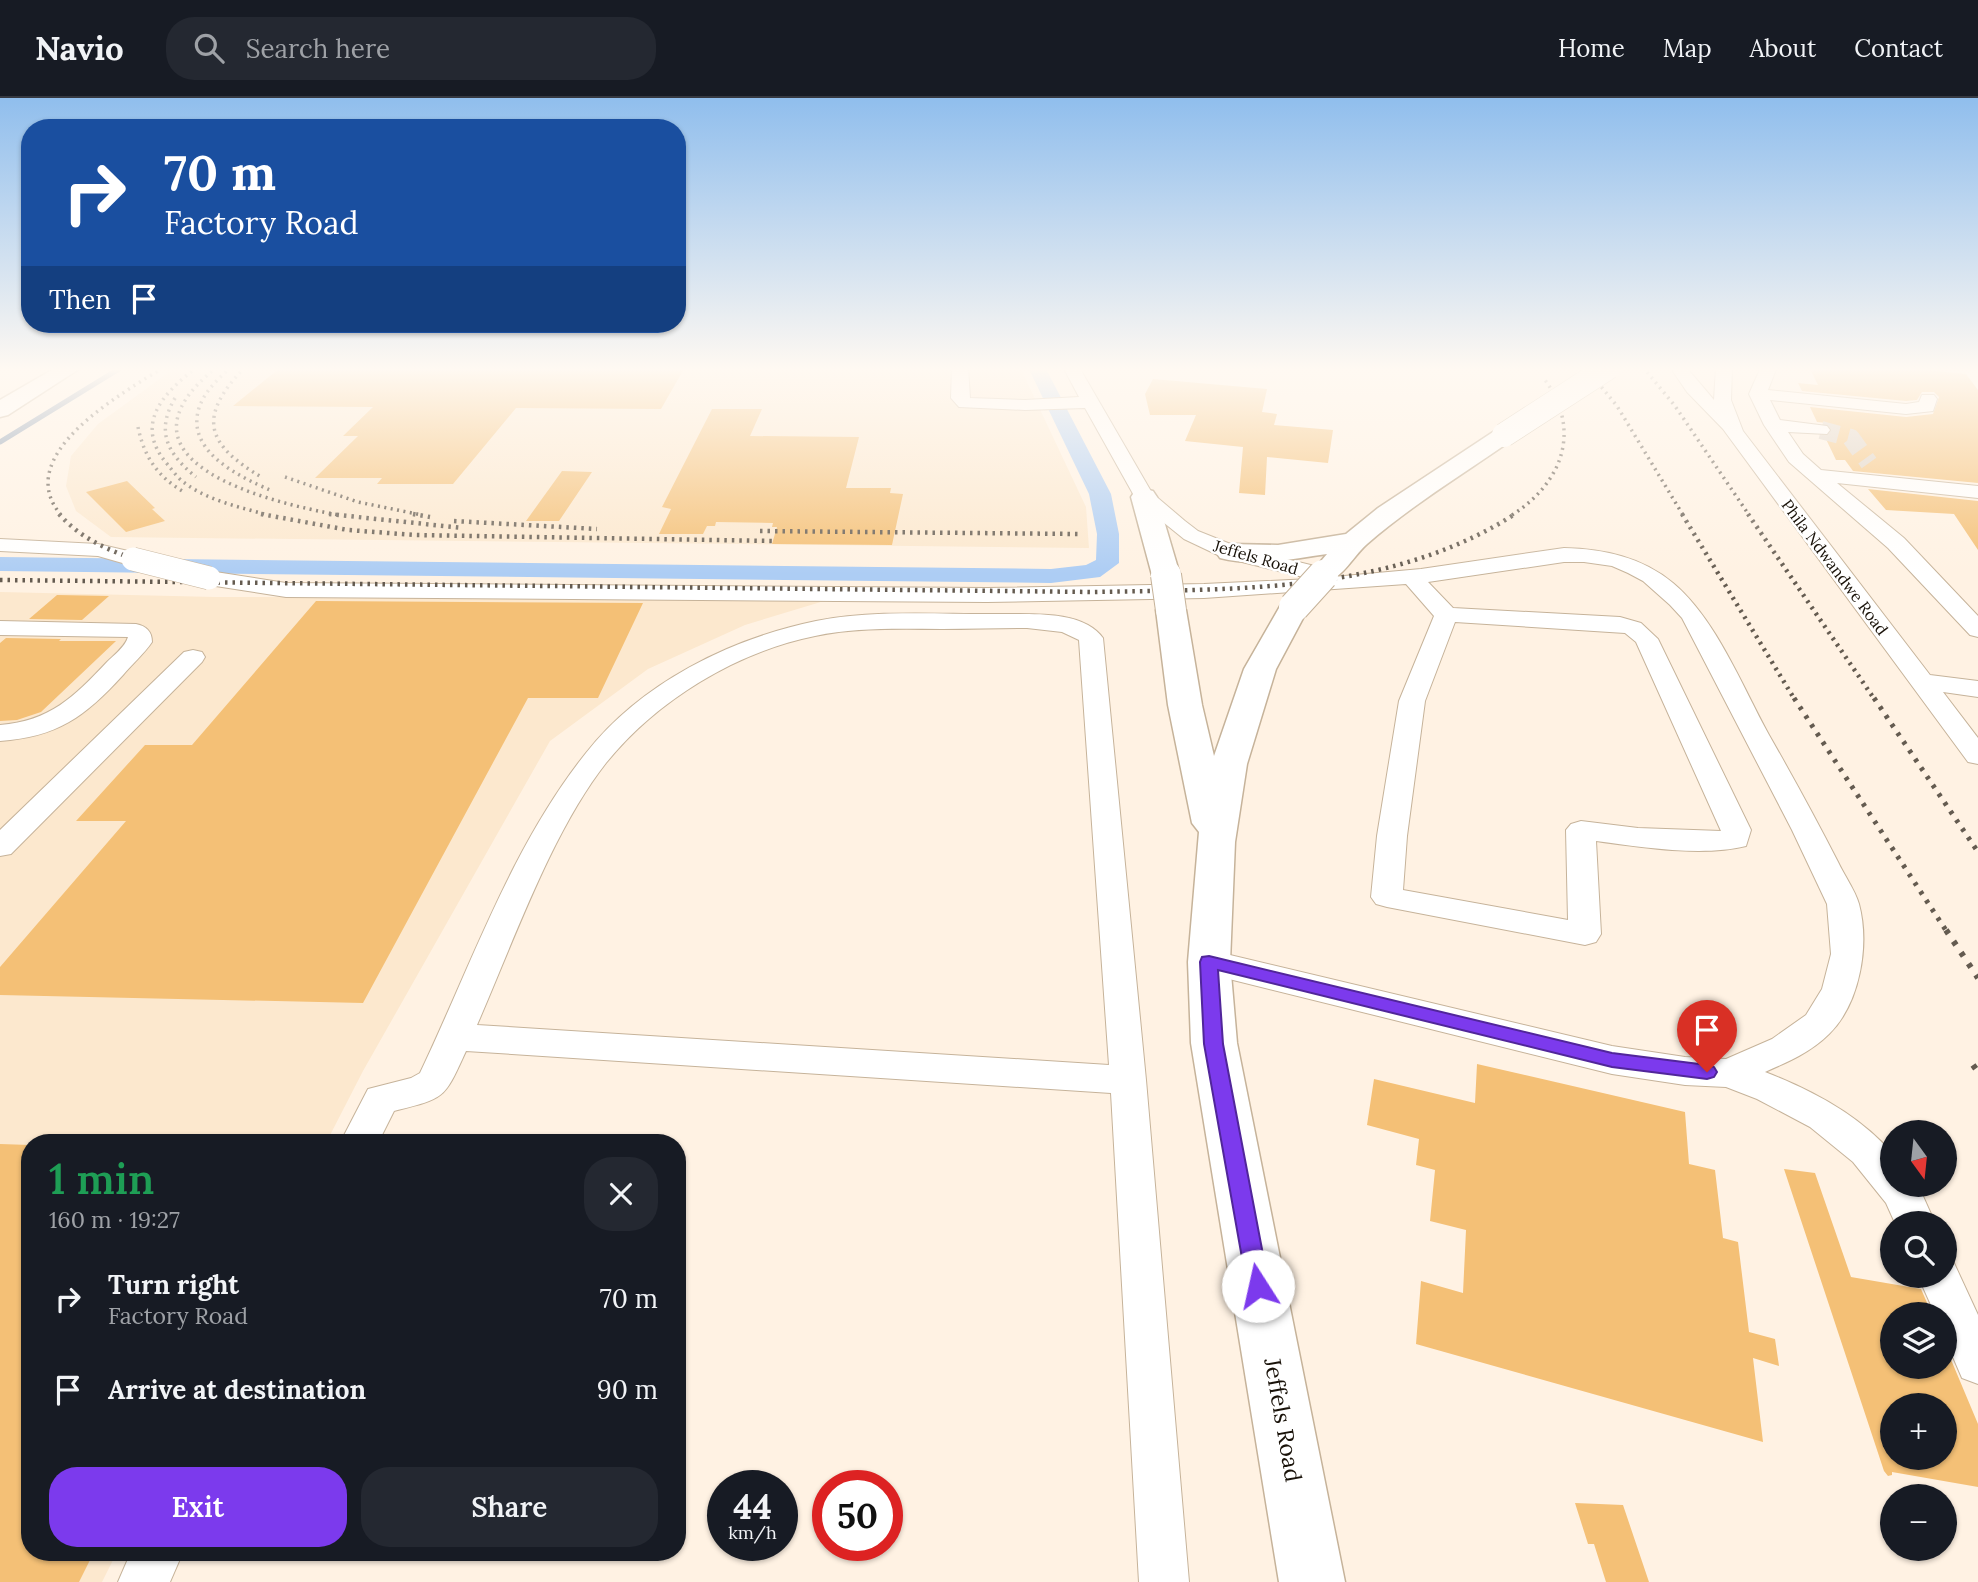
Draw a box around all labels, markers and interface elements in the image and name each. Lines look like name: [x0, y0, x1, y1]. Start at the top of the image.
search box: [166, 17, 656, 80]
text: Navio: [35, 27, 124, 69]
icon: search: [190, 29, 228, 67]
text: Search here: [246, 32, 390, 65]
text: Home: [1558, 33, 1625, 64]
text: Map: [1663, 33, 1712, 64]
text: About: [1750, 33, 1816, 64]
text: Contact: [1854, 33, 1943, 64]
text: 70 m: [164, 141, 276, 203]
icon: right: [49, 147, 140, 238]
text: Factory Road: [164, 202, 359, 243]
icon: arrive: [125, 280, 163, 318]
text: Then: [49, 283, 111, 316]
street label: Phila Ndwandwe Road: [1777, 495, 1893, 639]
street label: Jeffels Road: [1210, 535, 1301, 579]
pin: [1677, 1000, 1737, 1072]
icon: arrive: [1688, 1011, 1726, 1049]
north arrow: [1880, 1120, 1956, 1197]
map controls: [1880, 1120, 1957, 1561]
text: 1 min: [49, 1152, 154, 1206]
button: close: [584, 1157, 658, 1231]
text: 160 m · 19:27: [49, 1205, 180, 1234]
button: search: [1880, 1211, 1957, 1288]
position arrow: [1221, 1249, 1295, 1323]
text: Turn right: [108, 1268, 239, 1301]
icon: right: [49, 1280, 87, 1318]
text: 70 m: [600, 1282, 658, 1315]
text: Factory Road: [108, 1301, 248, 1330]
button: layers: [1880, 1302, 1957, 1379]
street label: Jeffels Road: [1258, 1355, 1309, 1484]
icon: arrive: [49, 1371, 87, 1409]
text: Arrive at destination: [108, 1373, 366, 1406]
text: 90 m: [597, 1373, 658, 1406]
button: +: [1880, 1393, 1957, 1470]
button: Exit: [49, 1467, 347, 1547]
button: Share: [361, 1467, 658, 1547]
speed limit sign: 50: [812, 1470, 903, 1561]
text: 44: [733, 1484, 772, 1529]
button: −: [1880, 1484, 1957, 1561]
text: km/h: [728, 1521, 777, 1544]

